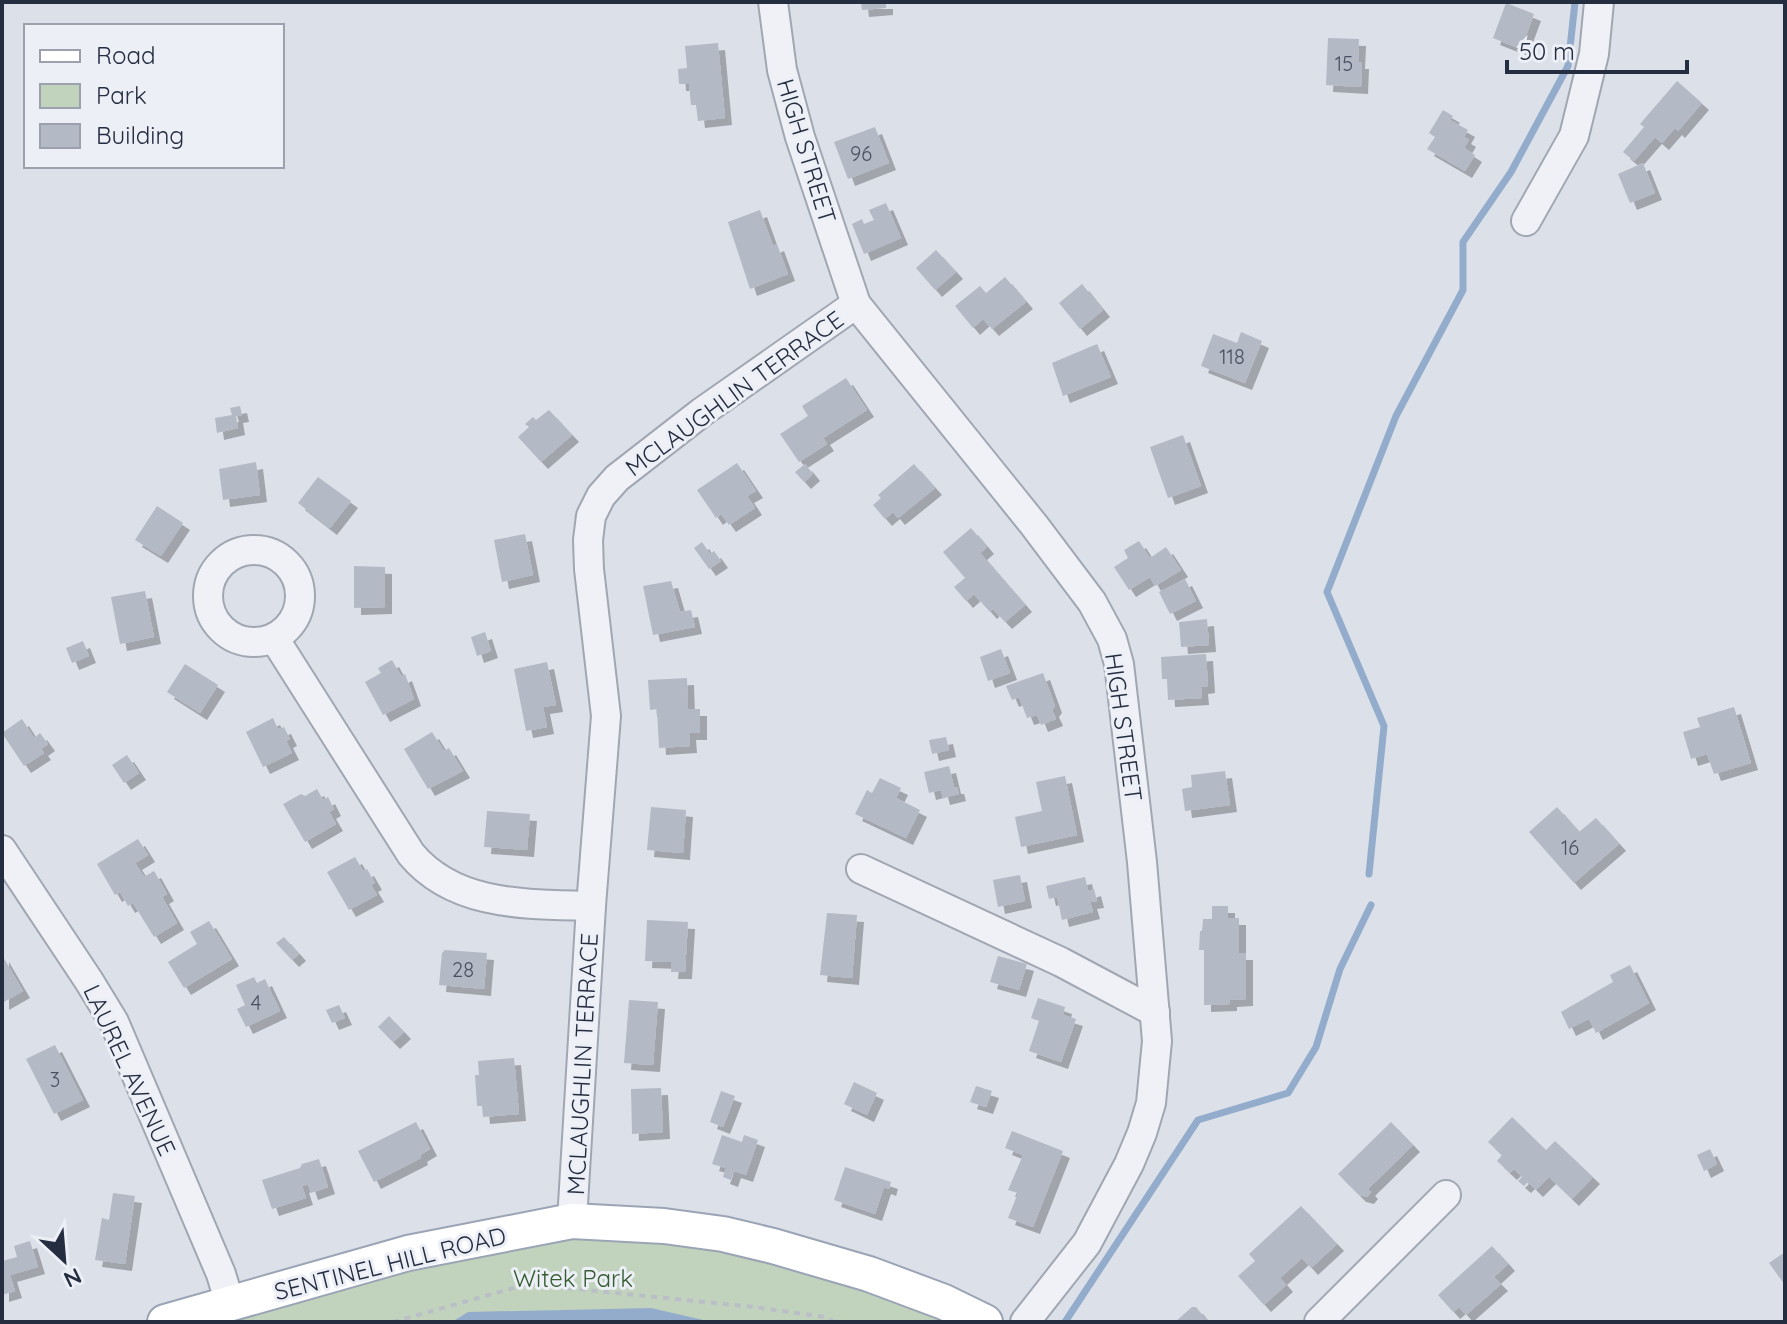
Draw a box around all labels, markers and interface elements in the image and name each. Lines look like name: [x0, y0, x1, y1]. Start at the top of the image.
legend: [24, 24, 284, 168]
scale bar: [1507, 24, 1687, 74]
text: 50 m: [1519, 36, 1575, 66]
text: Road: [96, 40, 156, 70]
house number: 15: [1335, 51, 1353, 76]
street label: HIGH STREET: [771, 75, 843, 227]
text: Park: [96, 80, 147, 110]
text: Building: [96, 120, 184, 150]
house number: 96: [850, 141, 872, 166]
street label: MCLAUGHLIN TERRACE: [619, 304, 849, 482]
house number: 118: [1219, 344, 1245, 369]
street label: HIGH STREET: [1099, 651, 1149, 803]
house number: 16: [1561, 835, 1579, 860]
street label: MCLAUGHLIN TERRACE: [560, 932, 604, 1196]
house number: 28: [452, 957, 474, 982]
street label: LAUREL AVENUE: [77, 980, 183, 1160]
house number: 4: [251, 990, 261, 1015]
house number: 3: [50, 1067, 60, 1092]
north arrow: [24, 1220, 104, 1300]
street label: SENTINEL HILL ROAD: [271, 1220, 509, 1306]
text: N: [59, 1262, 86, 1294]
park label: Witek Park: [513, 1263, 633, 1293]

